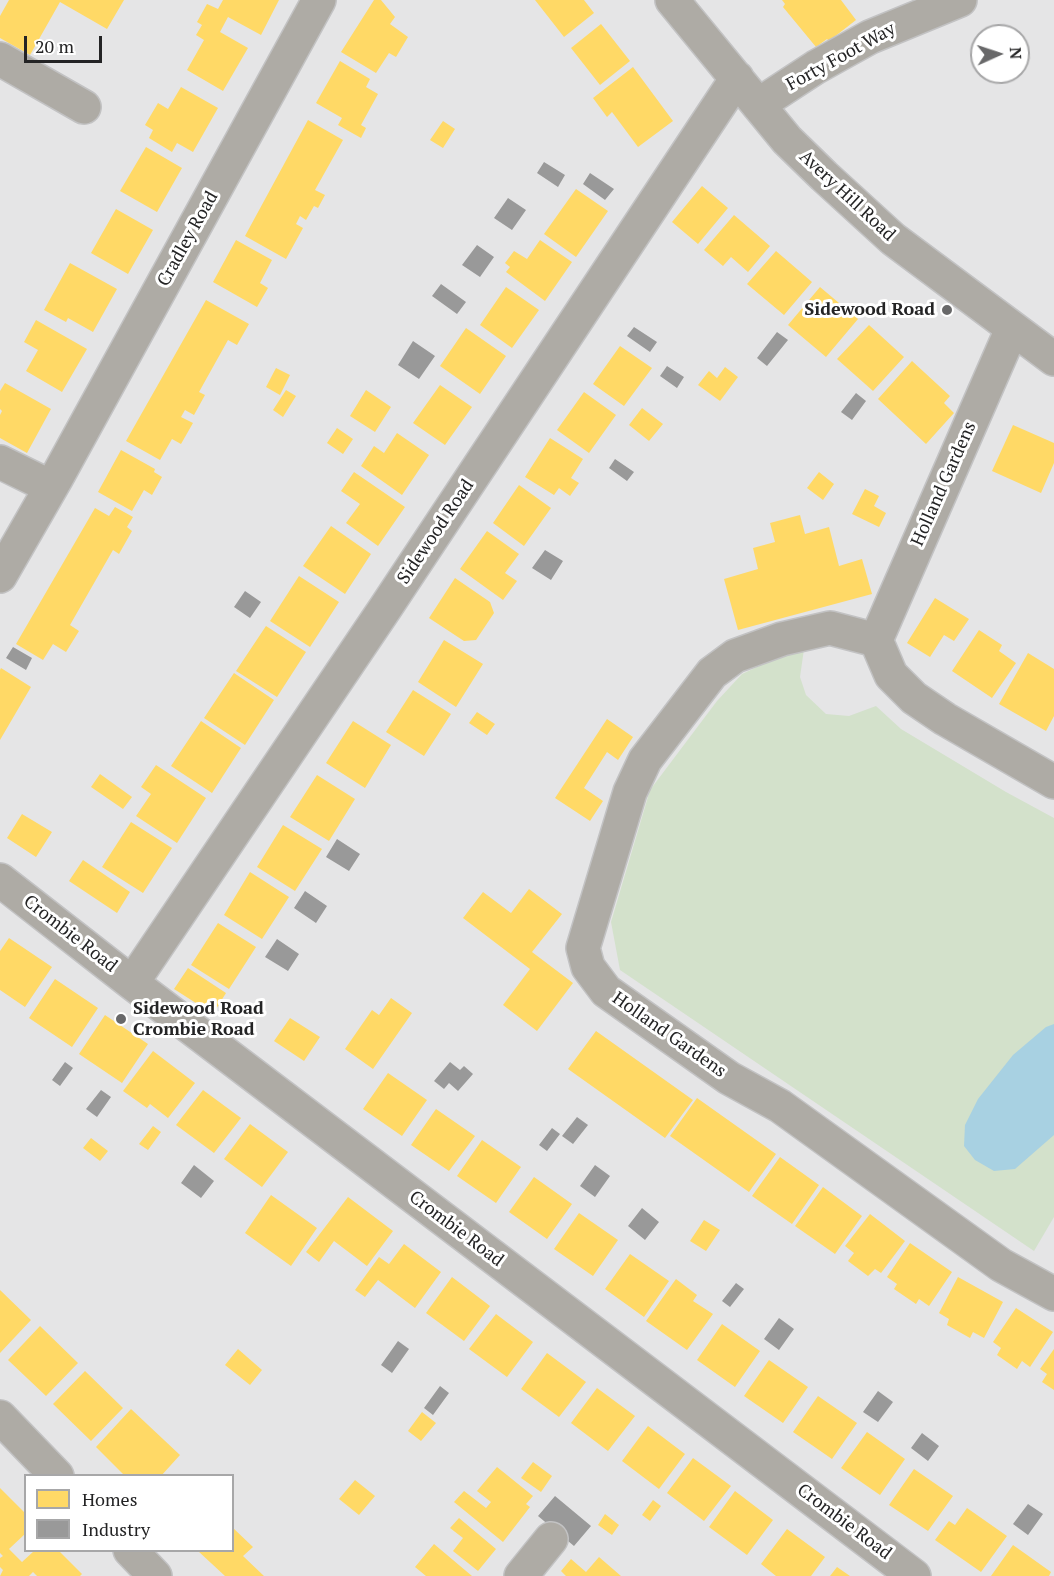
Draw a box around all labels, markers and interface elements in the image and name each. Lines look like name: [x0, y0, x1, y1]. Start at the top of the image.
street label: Forty Foot Way: [783, 18, 899, 96]
scale bar: [27, 24, 105, 62]
north arrow: [970, 24, 1030, 84]
text: 20 m: [35, 34, 74, 58]
text: N: [1005, 47, 1027, 60]
street label: Avery Hill Road: [795, 146, 899, 246]
street label: Cradley Road: [153, 188, 223, 290]
place label: Sidewood Road: [804, 299, 935, 321]
marker: Sidewood Road: [940, 303, 954, 317]
street label: Holland Gardens: [907, 418, 981, 550]
street label: Sidewood Road: [393, 476, 479, 588]
street label: Crombie Road: [19, 891, 121, 977]
street label: Holland Gardens: [608, 988, 730, 1082]
place label: Sidewood Road Crombie Road: [133, 998, 264, 1040]
marker: Sidewood Road Crombie Road: [114, 1012, 128, 1026]
street label: Crombie Road: [404, 1186, 508, 1272]
legend: [24, 1474, 234, 1552]
street label: Crombie Road: [792, 1479, 896, 1565]
text: Homes: [82, 1487, 137, 1511]
text: Industry: [82, 1517, 150, 1541]

